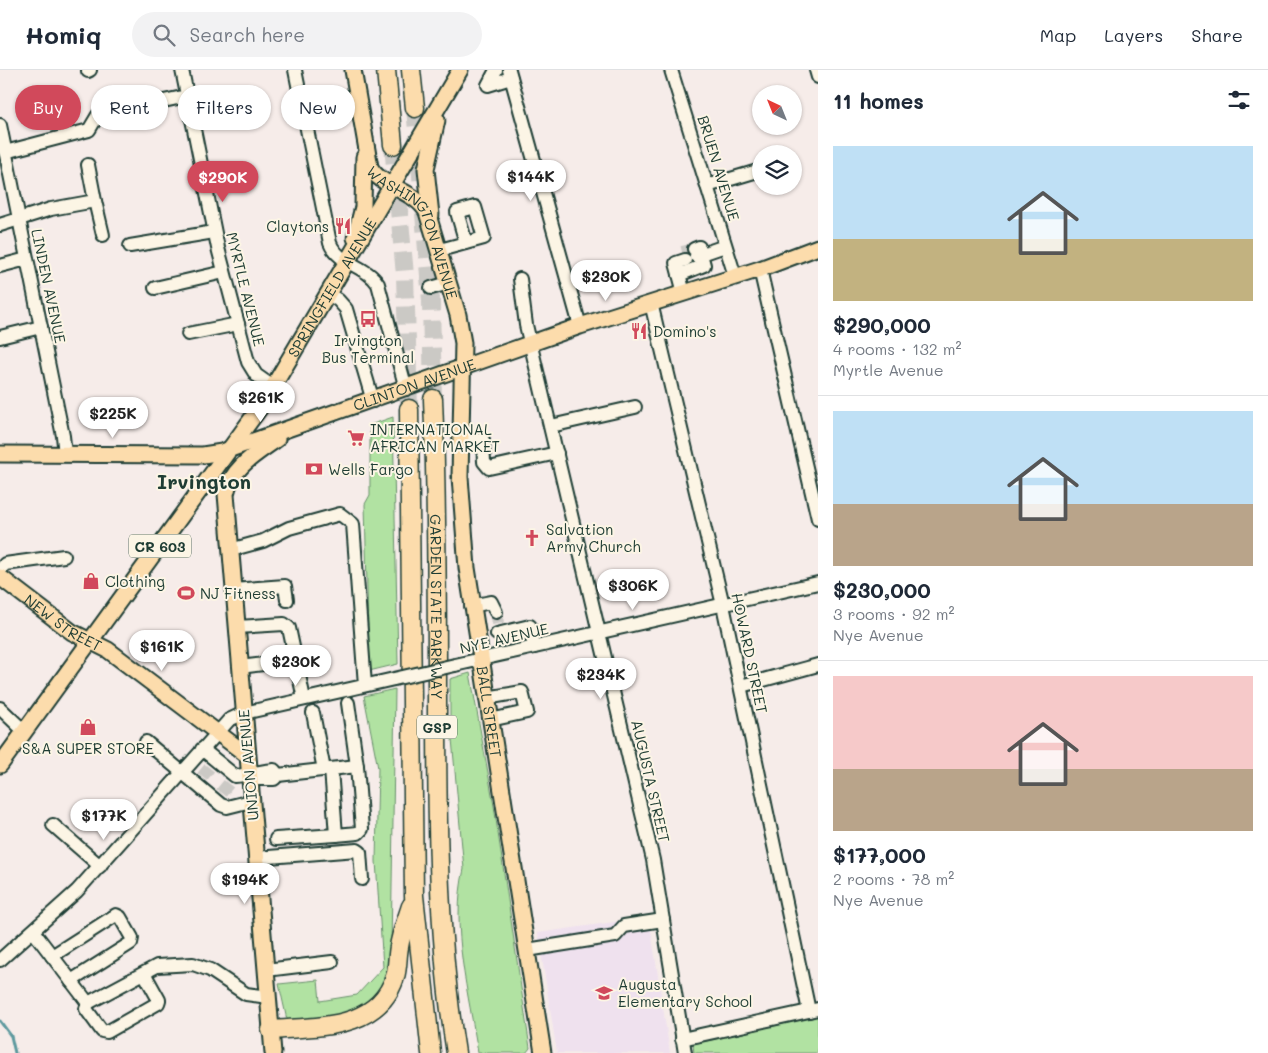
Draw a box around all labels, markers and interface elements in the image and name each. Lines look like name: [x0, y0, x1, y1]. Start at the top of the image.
search box: [132, 12, 482, 57]
text: Homiq: [25, 19, 102, 50]
icon: search: [150, 21, 178, 49]
text: Search here: [190, 22, 305, 47]
text: Map: [1040, 23, 1076, 47]
text: Layers: [1104, 23, 1163, 47]
text: Share: [1191, 23, 1243, 47]
chip: Buy: [15, 85, 81, 130]
chip: Rent: [91, 85, 168, 130]
chip: Filters: [178, 85, 271, 130]
chip: New: [281, 85, 355, 130]
north arrow: [752, 85, 802, 135]
map controls: [752, 85, 802, 195]
icon: filters: [1225, 86, 1253, 114]
text: 11 homes: [833, 87, 924, 114]
street label: BRUEN AVENUE: [693, 113, 745, 224]
button: layers: [752, 145, 802, 195]
pin: $290K: [188, 160, 258, 203]
pin: $144K: [496, 160, 566, 202]
street label: WASHINGTON AVENUE: [362, 161, 463, 302]
text: $144K: [507, 165, 555, 186]
text: $290K: [198, 166, 248, 187]
icon: home: [998, 178, 1088, 268]
street label: SPRINGFIELD AVENUE: [283, 214, 381, 361]
place label: Claytons: [266, 216, 329, 236]
restaurant icon: Claytons: [333, 216, 353, 236]
street label: LINDEN AVENUE: [27, 227, 71, 345]
street label: MYRTLE AVENUE: [222, 230, 270, 349]
pin: $230K: [571, 260, 641, 302]
text: $230K: [581, 265, 631, 286]
bus stop icon: Irvington Bus Terminal: [358, 309, 378, 329]
text: $290,000: [833, 311, 931, 338]
restaurant icon: Domino's: [629, 321, 649, 341]
place label: Domino's: [653, 321, 717, 341]
place label: Irvington Bus Terminal: [322, 330, 414, 367]
text: 4 rooms · 132 m²: [833, 338, 962, 359]
street label: CLINTON AVENUE: [350, 353, 479, 415]
text: Myrtle Avenue: [833, 359, 944, 380]
pin: $261K: [226, 380, 296, 423]
text: $261K: [238, 386, 284, 407]
pin: $225K: [78, 396, 148, 439]
text: $225K: [89, 402, 137, 423]
place label: INTERNATIONAL AFRICAN MARKET: [370, 419, 500, 456]
supermarket icon: INTERNATIONAL AFRICAN MARKET: [346, 428, 366, 448]
icon: home: [998, 444, 1088, 534]
bank icon: Wells Fargo: [304, 459, 324, 479]
place label: Wells Fargo: [328, 459, 413, 479]
district label: Irvington: [157, 468, 251, 494]
street label: GARDEN STATE PARKWAY: [426, 514, 447, 700]
place label: Salvation Army Church: [546, 519, 641, 556]
church icon: Salvation Army Church: [522, 528, 542, 548]
road number: CR 603: [129, 534, 191, 558]
pin: $306K: [598, 568, 668, 611]
shop icon: Clothing: [81, 571, 101, 591]
place label: Clothing: [105, 571, 165, 591]
text: $306K: [608, 574, 658, 595]
text: $230,000: [833, 576, 931, 603]
sports icon: NJ Fitness: [176, 583, 196, 603]
place label: NJ Fitness: [200, 583, 276, 603]
street label: NEW STREET: [20, 589, 105, 655]
street label: HOWARD STREET: [727, 591, 773, 715]
text: 3 rooms · 92 m²: [833, 603, 955, 624]
street label: NYE AVENUE: [458, 618, 551, 658]
text: Nye Avenue: [833, 624, 924, 645]
pin: $161K: [127, 630, 197, 672]
text: $161K: [140, 635, 184, 656]
pin: $230K: [261, 644, 331, 687]
text: $230K: [271, 650, 321, 671]
pin: $234K: [566, 658, 636, 700]
text: $234K: [576, 663, 626, 684]
street label: BALL STREET: [473, 665, 507, 759]
street label: UNION AVENUE: [233, 708, 263, 821]
icon: home: [998, 709, 1088, 799]
road number: GSP: [417, 716, 457, 739]
shop icon: S&A SUPER STORE: [78, 717, 98, 737]
street label: AUGUSTA STREET: [627, 718, 675, 844]
place label: S&A SUPER STORE: [22, 738, 154, 758]
pin: $177K: [69, 798, 139, 841]
text: $177K: [81, 804, 127, 825]
text: $177,000: [833, 841, 926, 868]
pin: $194K: [210, 862, 280, 905]
text: $194K: [221, 868, 269, 889]
text: 2 rooms · 78 m²: [833, 868, 954, 889]
text: Nye Avenue: [833, 889, 924, 910]
place label: Augusta Elementary School: [618, 974, 753, 1011]
school or university icon: Augusta Elementary School: [594, 983, 614, 1003]

